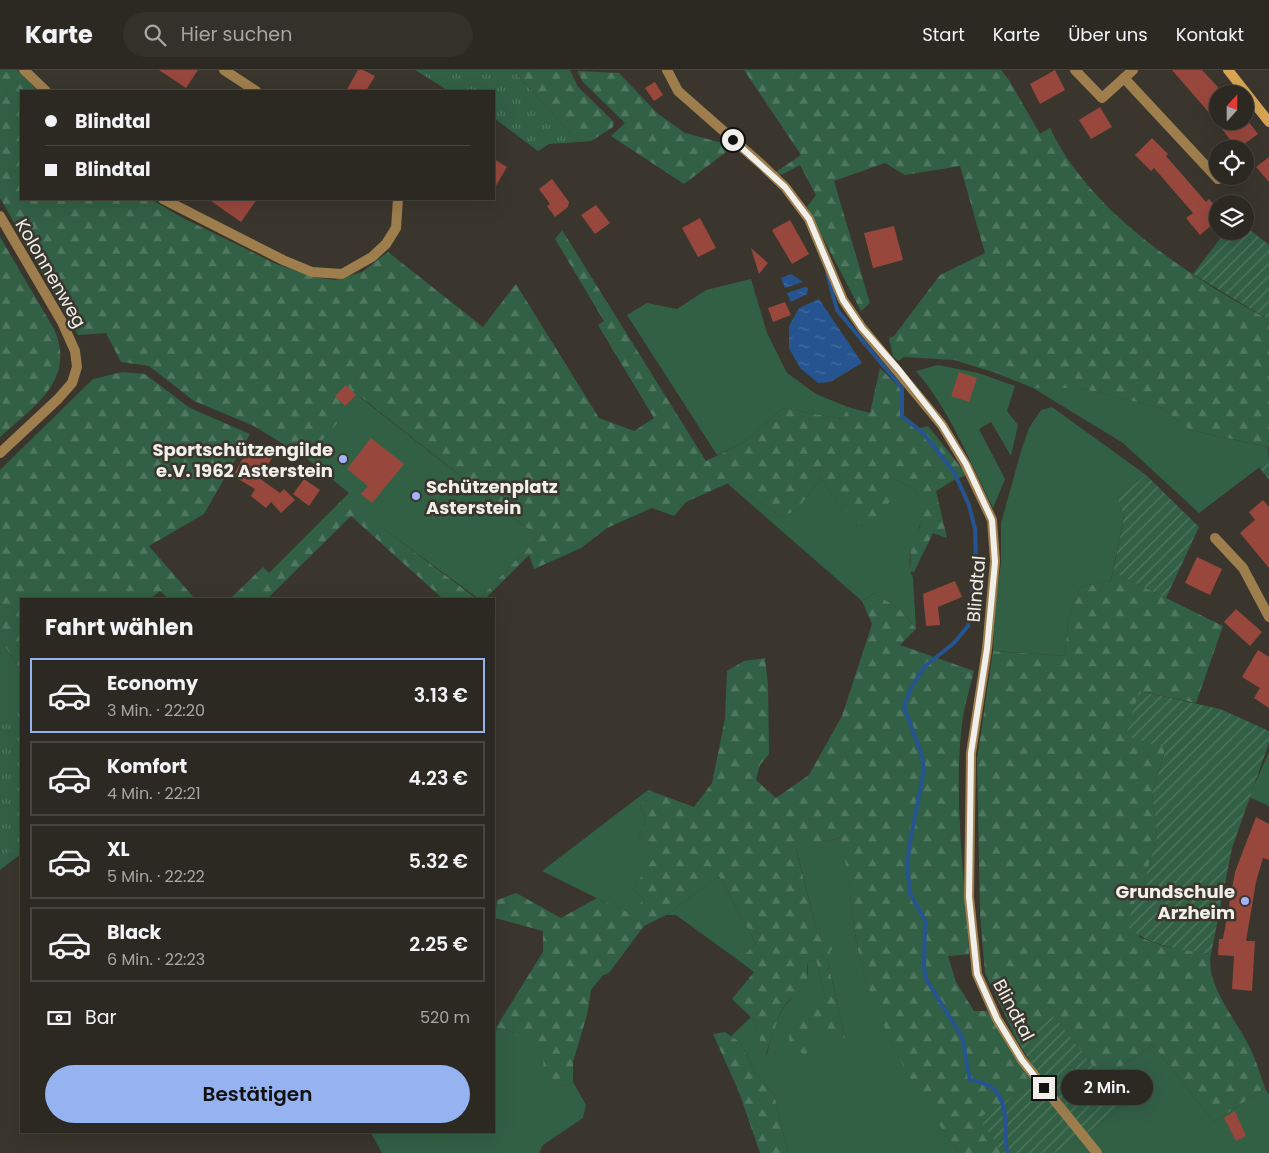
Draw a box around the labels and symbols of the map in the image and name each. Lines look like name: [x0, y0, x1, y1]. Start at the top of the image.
north arrow: [1209, 85, 1254, 130]
route start: [722, 129, 744, 151]
street label: Kolonnenweg: [10, 214, 92, 332]
place label: Sportschützengilde e.V. 1962 Asterstein: [152, 437, 333, 483]
marker: Sportschützengilde e.V. 1962 Asterstein: [337, 453, 349, 465]
place label: Schützenplatz Asterstein: [426, 474, 558, 520]
marker: Schützenplatz Asterstein: [410, 490, 422, 502]
street label: Blindtal: [961, 555, 991, 623]
place label: Grundschule Arzheim: [1115, 879, 1235, 925]
marker: Grundschule Arzheim: [1239, 895, 1251, 907]
street label: Blindtal: [987, 975, 1041, 1045]
callout: 2 Min.: [1062, 1070, 1154, 1106]
route end: [1033, 1077, 1055, 1099]

